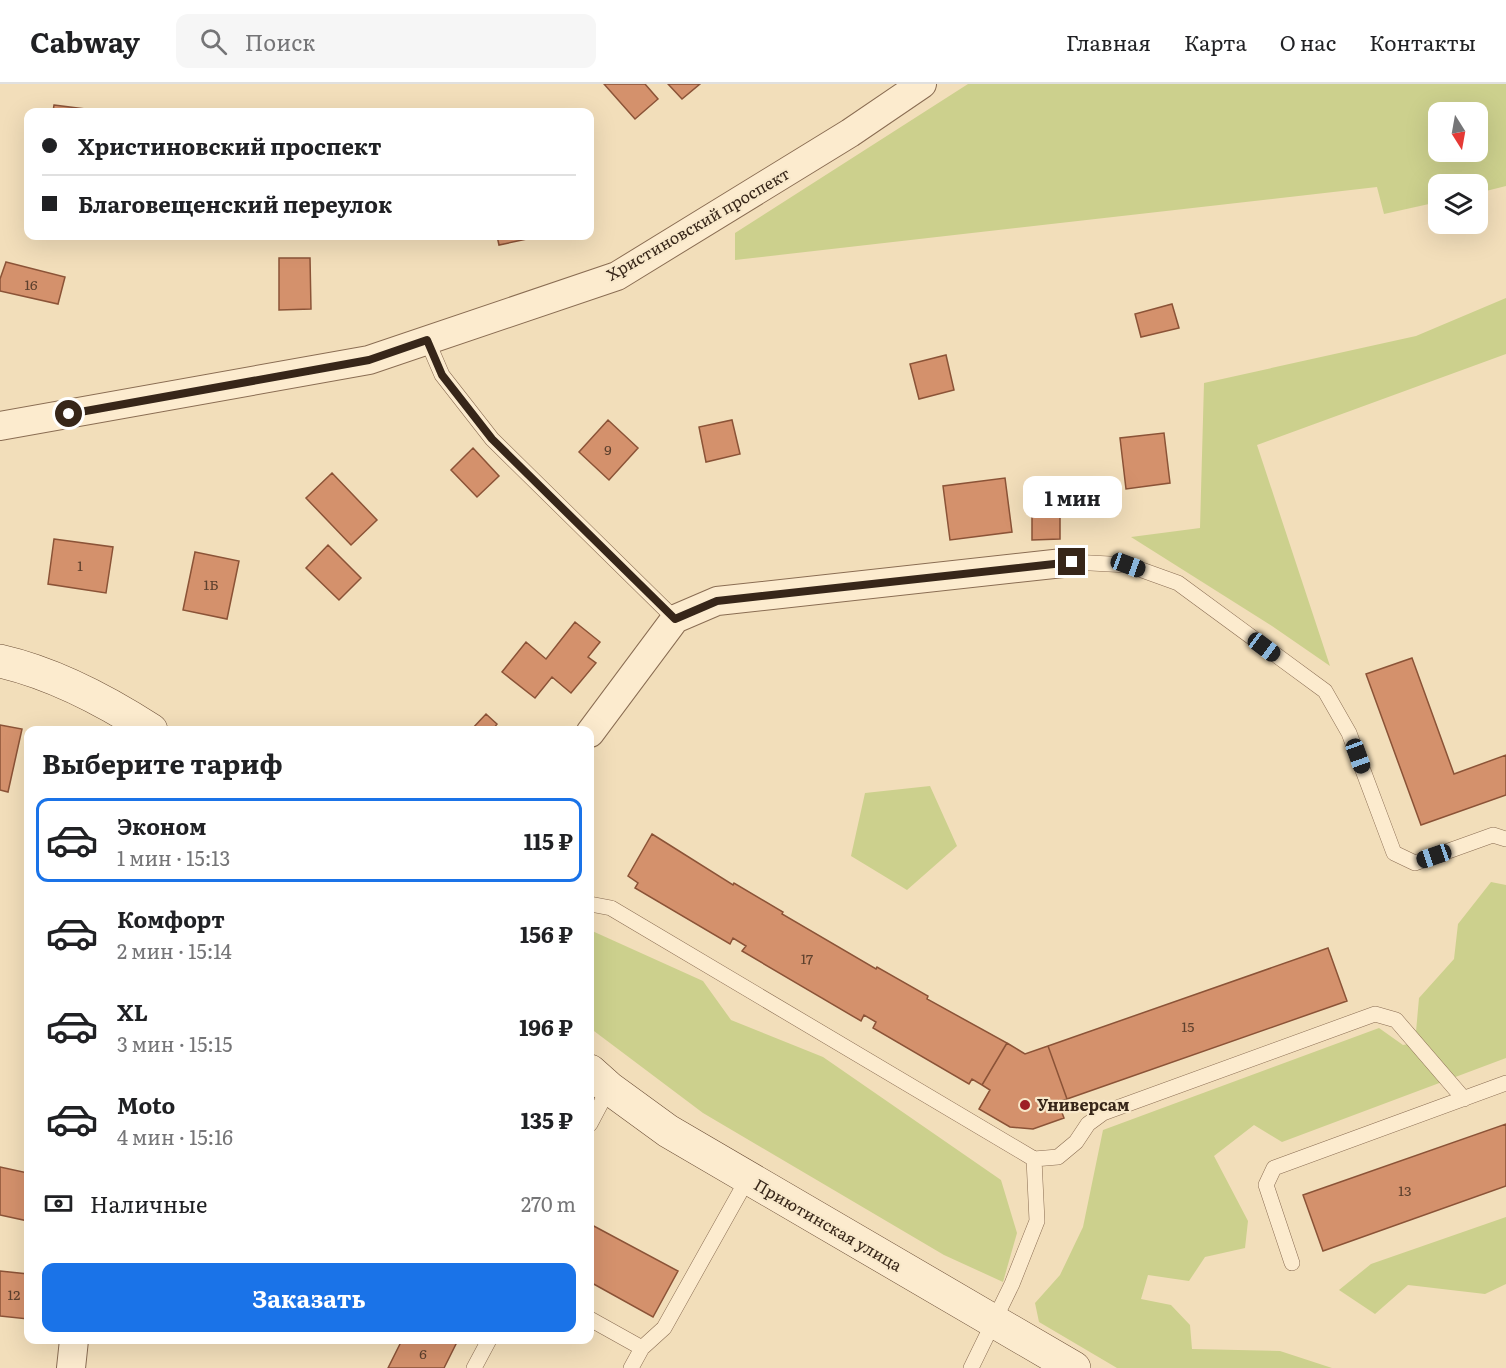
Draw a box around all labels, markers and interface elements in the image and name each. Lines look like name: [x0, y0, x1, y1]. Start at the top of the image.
search box: [176, 14, 596, 68]
text: Cabway: [30, 20, 140, 62]
icon: search: [197, 25, 230, 58]
text: Поиск: [245, 25, 315, 58]
text: Главная: [1066, 26, 1151, 57]
text: Карта: [1184, 26, 1247, 57]
text: О нас: [1280, 26, 1336, 57]
text: Контакты: [1369, 26, 1476, 57]
north arrow: [1428, 102, 1488, 162]
map controls: [1428, 102, 1488, 234]
text: Христиновский проспект: [78, 129, 382, 162]
street label: Христиновский проспект: [601, 161, 794, 286]
button: layers: [1428, 174, 1488, 234]
text: Благовещенский переулок: [78, 187, 392, 220]
house number: 16: [24, 274, 38, 294]
route start: [55, 400, 82, 427]
house number: 9: [604, 439, 612, 459]
callout: 1 мин: [1022, 475, 1122, 517]
text: 1 мин: [1044, 482, 1101, 512]
route end: [1058, 548, 1085, 575]
car: [1108, 550, 1148, 580]
house number: 1: [77, 555, 83, 575]
house number: 1Б: [203, 574, 219, 594]
car: [1244, 629, 1284, 665]
car: [1343, 736, 1373, 776]
text: Выберите тариф: [42, 742, 283, 782]
text: Эконом: [117, 809, 206, 842]
icon: car: [45, 813, 99, 867]
text: 115 ₽: [524, 824, 573, 857]
text: 1 мин · 15:13: [117, 842, 230, 872]
car: [1414, 842, 1454, 870]
text: Комфорт: [117, 902, 225, 935]
icon: car: [45, 906, 99, 960]
text: 156 ₽: [520, 917, 573, 950]
text: 2 мин · 15:14: [117, 935, 232, 965]
house number: 17: [801, 948, 813, 968]
text: XL: [117, 995, 148, 1028]
icon: car: [45, 999, 99, 1053]
text: 196 ₽: [519, 1010, 573, 1043]
house number: 15: [1182, 1016, 1194, 1036]
text: 3 мин · 15:15: [117, 1028, 232, 1058]
text: Moto: [117, 1088, 175, 1121]
icon: car: [45, 1092, 99, 1146]
place label: Универсам: [1037, 1092, 1129, 1116]
marker: Универсам: [1018, 1098, 1032, 1112]
text: 135 ₽: [521, 1103, 573, 1136]
text: 4 мин · 15:16: [117, 1121, 233, 1151]
street label: Приютинская улица: [750, 1172, 907, 1277]
house number: 13: [1398, 1180, 1412, 1200]
icon: cash: [42, 1187, 75, 1220]
text: Наличные: [90, 1187, 208, 1220]
text: 270 m: [521, 1188, 576, 1218]
button: Заказать: [42, 1263, 576, 1332]
house number: 12: [8, 1284, 20, 1304]
house number: 6: [419, 1343, 427, 1363]

